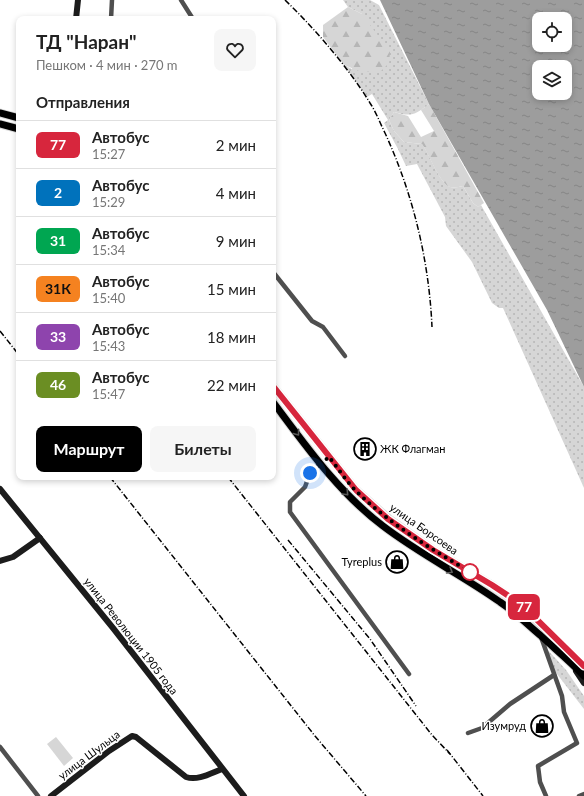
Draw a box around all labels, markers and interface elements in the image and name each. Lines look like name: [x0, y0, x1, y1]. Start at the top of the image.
map controls: [532, 12, 572, 100]
button: locate: [532, 12, 572, 52]
button: heart: [214, 29, 256, 71]
text: ТД "Наран": [36, 30, 137, 53]
text: Пешком · 4 мин · 270 m: [36, 57, 177, 73]
button: layers: [532, 60, 572, 100]
text: Отправления: [36, 93, 130, 111]
text: Автобус: [92, 128, 149, 146]
text: 77: [50, 136, 66, 153]
text: 2 мин: [216, 136, 256, 154]
text: 15:27: [92, 146, 125, 162]
text: Автобус: [92, 176, 149, 194]
text: 2: [54, 184, 62, 201]
text: 4 мин: [216, 184, 256, 202]
text: 15:29: [92, 194, 125, 210]
text: Автобус: [92, 224, 149, 242]
text: 31: [50, 232, 66, 249]
text: 9 мин: [216, 232, 256, 250]
text: 15:34: [92, 242, 125, 258]
text: Автобус: [92, 272, 149, 290]
text: 31К: [45, 280, 71, 297]
text: 15 мин: [207, 280, 256, 298]
text: 15:40: [92, 290, 125, 306]
text: Автобус: [92, 320, 149, 338]
text: 33: [50, 328, 66, 345]
text: 18 мин: [207, 328, 256, 346]
text: 15:43: [92, 338, 125, 354]
text: Автобус: [92, 368, 149, 386]
text: 46: [50, 376, 66, 393]
text: 22 мин: [207, 376, 256, 394]
text: 15:47: [92, 386, 125, 402]
button: Маршрут: [36, 426, 142, 472]
button: Билеты: [150, 426, 256, 472]
one-way arrow: [292, 429, 299, 436]
building icon: ЖК Флагман: [352, 436, 378, 462]
place label: ЖК Флагман: [380, 442, 446, 455]
your location: [300, 463, 320, 483]
one-way arrow: [341, 488, 349, 496]
street label: улица Борсоева: [388, 500, 461, 557]
shop icon: Tyreplus: [384, 549, 410, 575]
place label: Tyreplus: [342, 555, 382, 568]
unlabelled marker: [461, 563, 479, 581]
one-way arrow: [446, 566, 453, 574]
street label: улица Революции 1905 года: [82, 575, 181, 697]
line badge: 77: [506, 594, 542, 620]
text: 77: [516, 598, 532, 615]
shop icon: Изумруд: [529, 713, 555, 739]
place label: Изумруд: [482, 719, 526, 732]
street label: улица Шульца: [55, 727, 122, 782]

